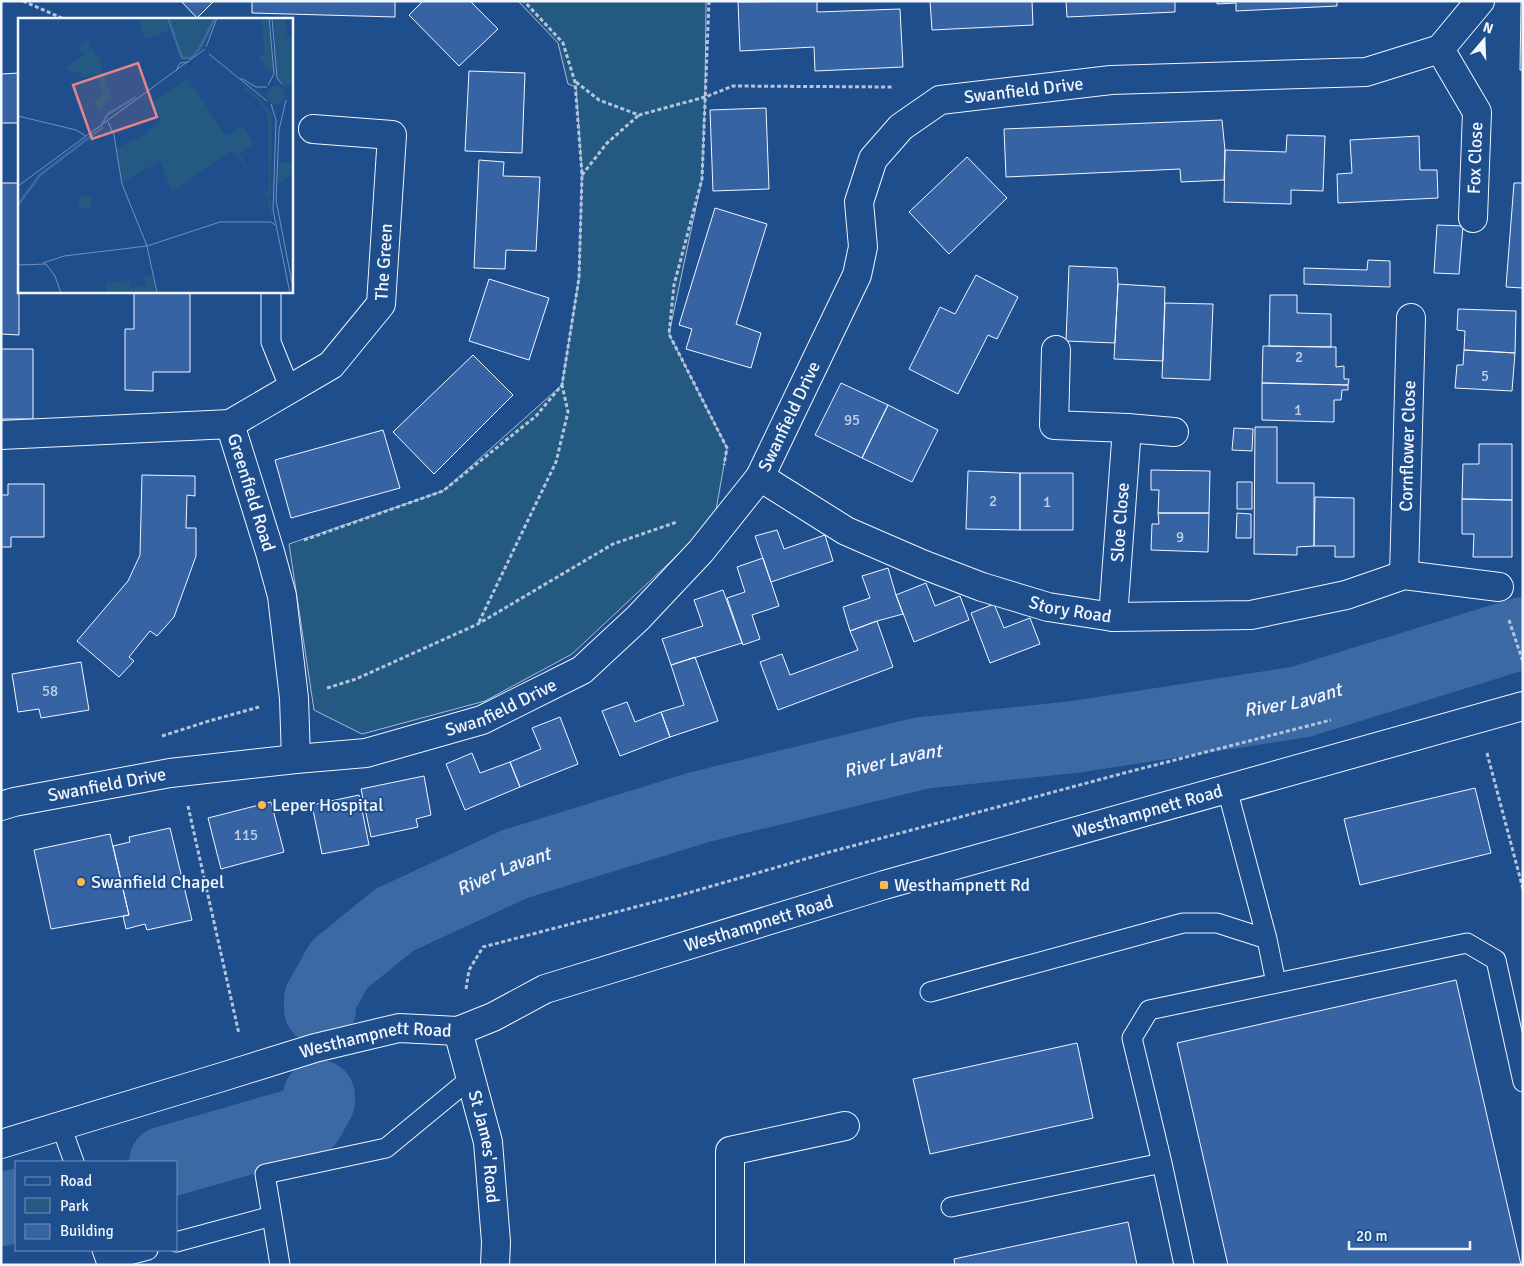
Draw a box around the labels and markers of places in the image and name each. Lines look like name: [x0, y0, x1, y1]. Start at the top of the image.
place label: Leper Hospital: [272, 794, 384, 816]
marker: Leper Hospital: [256, 799, 268, 811]
place label: Swanfield Chapel: [91, 871, 224, 893]
place label: Westhampnett Rd: [894, 874, 1030, 896]
marker: Swanfield Chapel: [75, 876, 87, 888]
marker: Westhampnett Rd: [878, 879, 890, 891]

